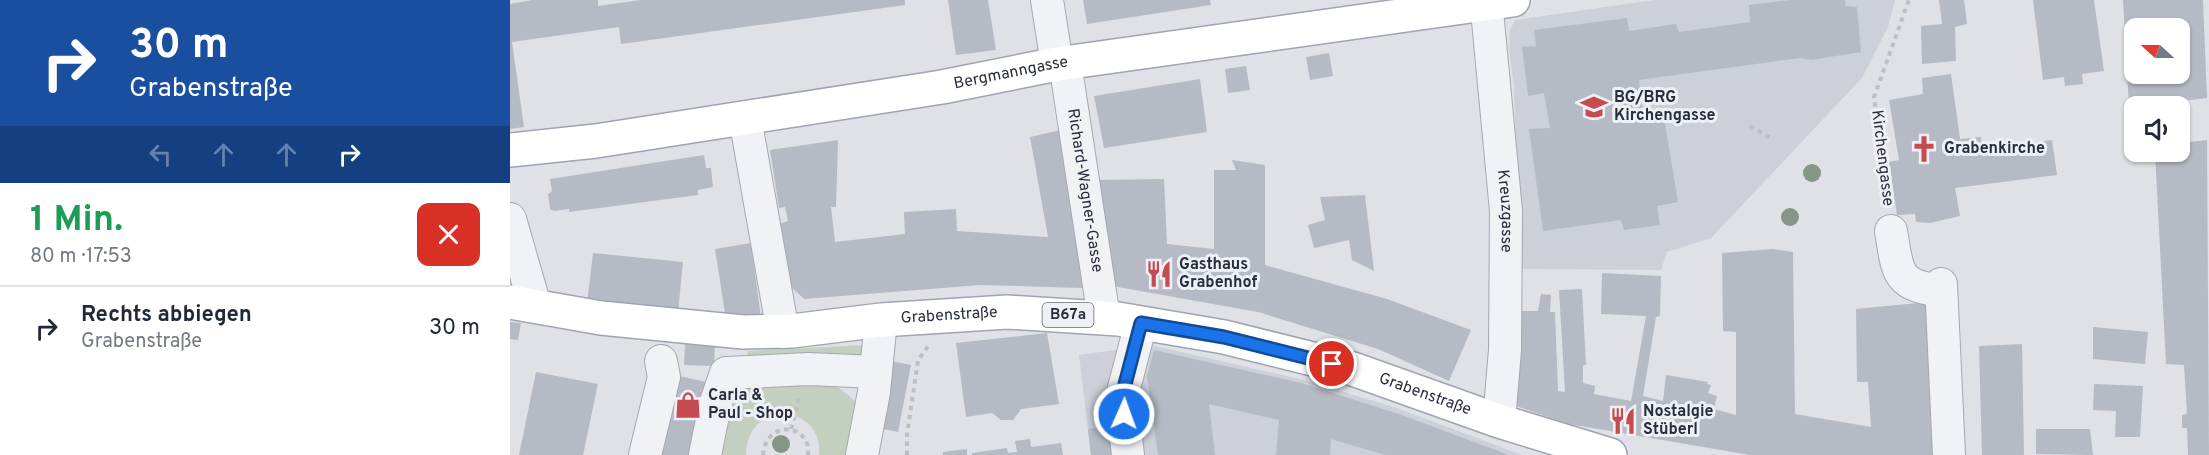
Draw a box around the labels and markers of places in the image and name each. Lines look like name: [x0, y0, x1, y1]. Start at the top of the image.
place label: BG/BRG Kirchengasse: [1614, 88, 1716, 126]
school or university icon: BG/BRG Kirchengasse: [1579, 92, 1609, 122]
church icon: Grabenkirche: [1909, 134, 1939, 164]
place label: Grabenkirche: [1944, 139, 2045, 159]
place label: Gasthaus Grabenhof: [1179, 255, 1258, 293]
restaurant icon: Gasthaus Grabenhof: [1144, 259, 1174, 289]
pin: [1306, 338, 1357, 389]
place label: Carla & Paul - Shop: [708, 386, 793, 424]
shop icon: Carla & Paul - Shop: [673, 390, 703, 420]
place label: Nostalgie Stüberl: [1643, 402, 1714, 440]
restaurant icon: Nostalgie Stüberl: [1608, 406, 1638, 436]

